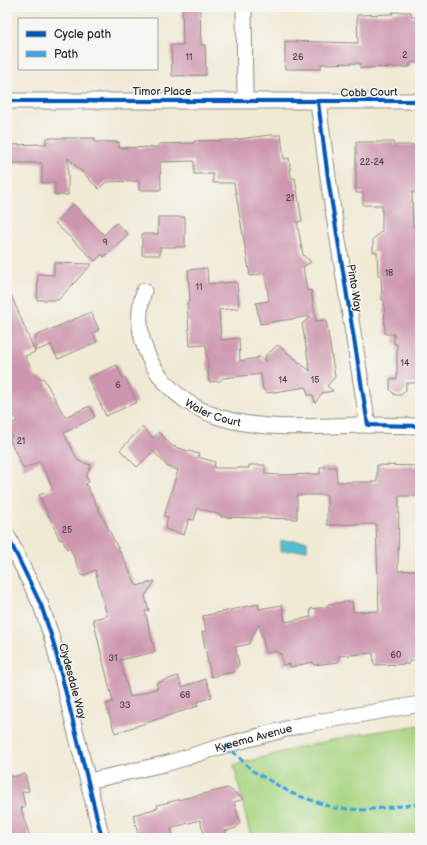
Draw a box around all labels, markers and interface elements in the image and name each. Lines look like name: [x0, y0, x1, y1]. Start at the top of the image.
legend: [18, 18, 158, 70]
text: Cycle path: [54, 27, 111, 42]
text: Path: [54, 47, 79, 62]
house number: 2: [402, 50, 408, 61]
house number: 11: [186, 52, 192, 63]
house number: 26: [293, 52, 304, 63]
street label: Timor Place: [133, 85, 192, 98]
street label: Cobb Court: [340, 85, 398, 99]
house number: 22-24: [360, 157, 385, 168]
house number: 21: [286, 193, 294, 204]
house number: 9: [102, 237, 108, 248]
street label: Pinto Way: [344, 263, 365, 313]
house number: 18: [385, 268, 393, 279]
house number: 11: [196, 282, 202, 293]
house number: 14: [401, 358, 410, 369]
house number: 14: [279, 375, 288, 386]
house number: 15: [311, 375, 319, 386]
house number: 6: [115, 380, 121, 391]
street label: Waler Court: [182, 396, 242, 430]
house number: 21: [17, 436, 25, 447]
house number: 25: [62, 525, 72, 536]
street label: Clydesdale Way: [56, 642, 89, 720]
house number: 60: [391, 650, 401, 661]
house number: 31: [108, 653, 118, 664]
house number: 68: [180, 690, 190, 701]
house number: 33: [119, 700, 131, 711]
street label: Kyeema Avenue: [213, 722, 294, 755]

